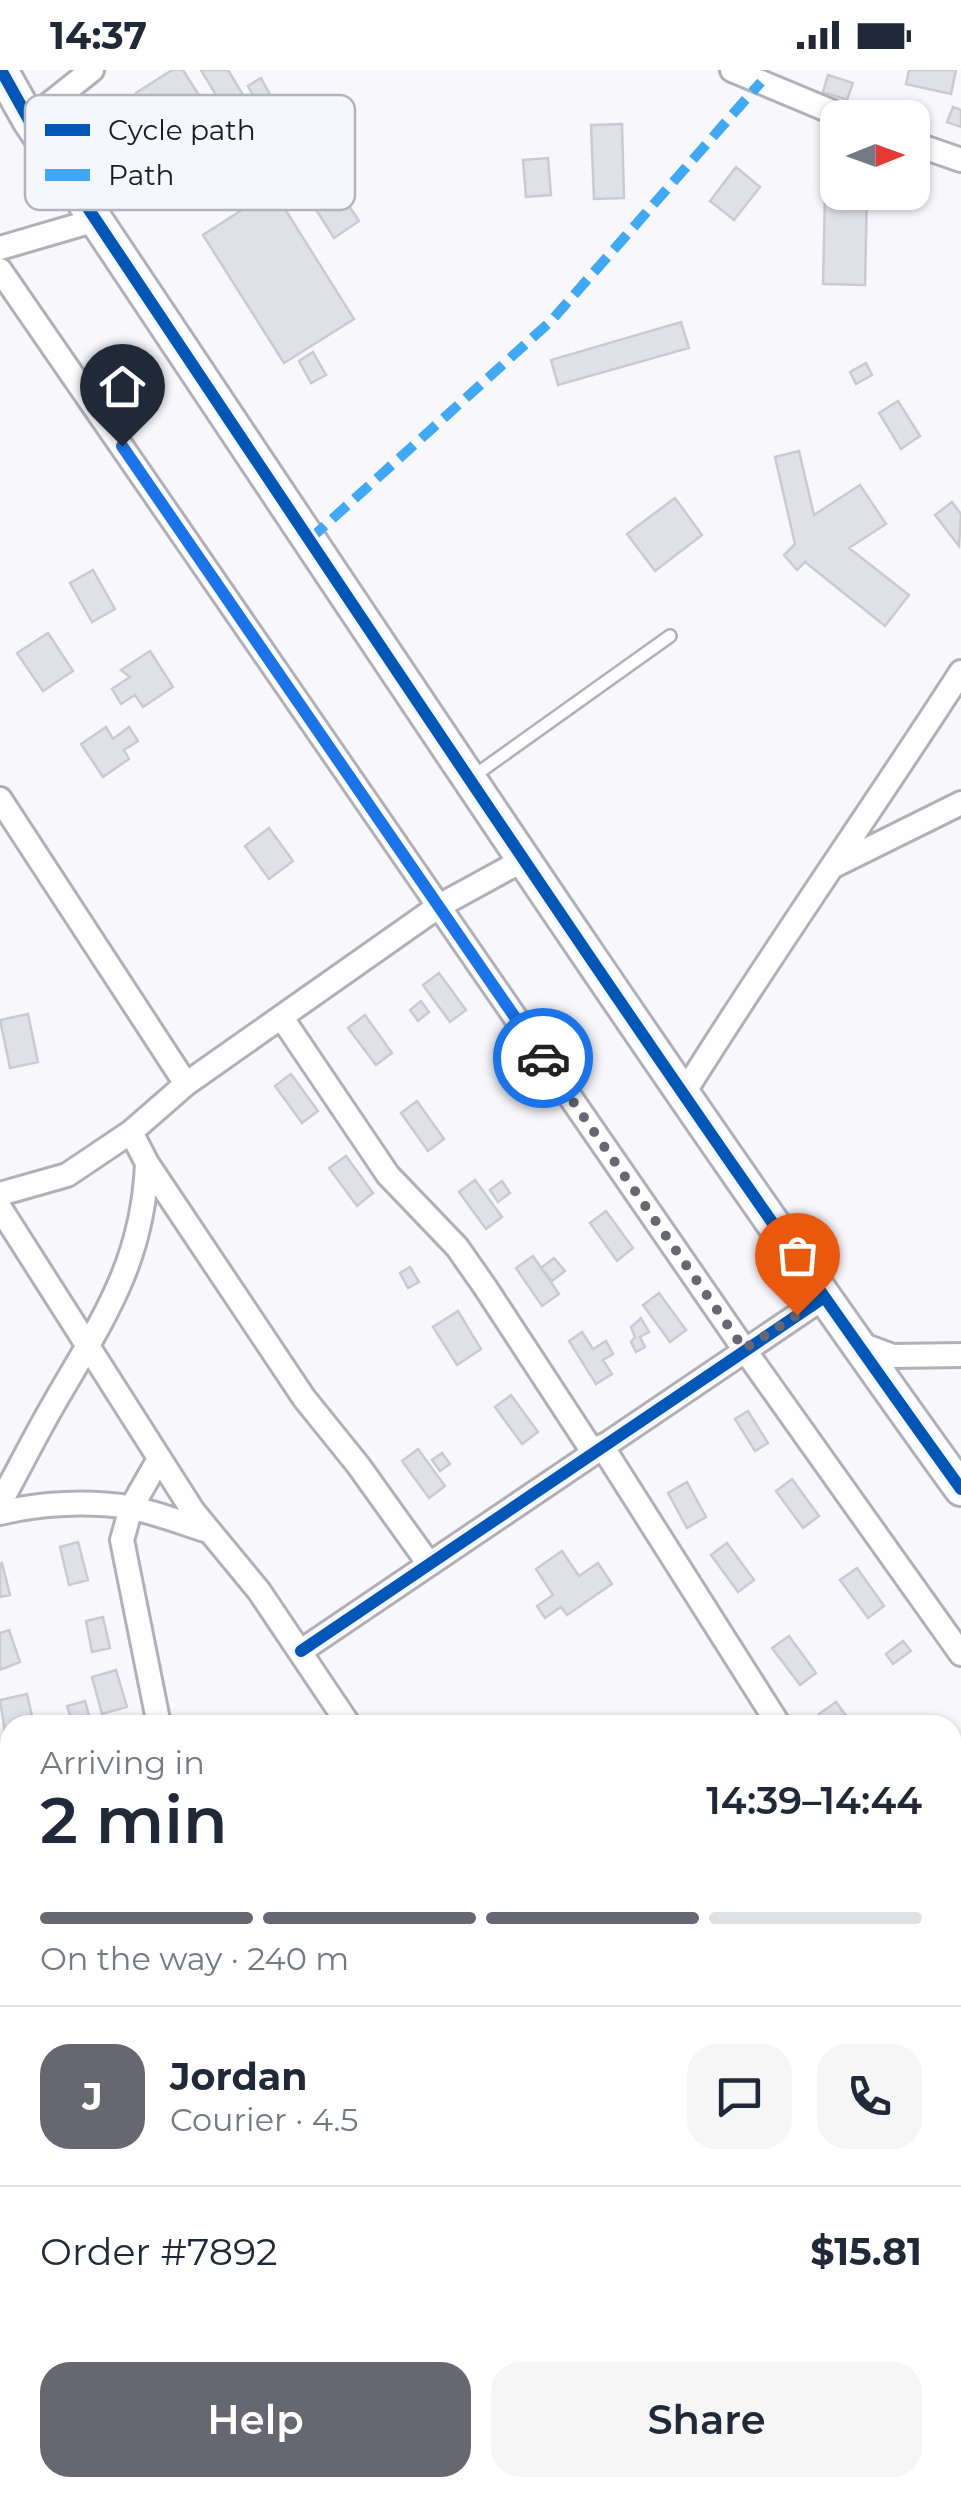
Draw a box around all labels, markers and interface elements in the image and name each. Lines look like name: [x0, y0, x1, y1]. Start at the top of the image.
text: 14:37: [50, 12, 147, 59]
legend: [25, 95, 355, 210]
north arrow: [820, 100, 930, 210]
map controls: [820, 100, 930, 210]
text: Cycle path: [108, 113, 256, 147]
text: Path: [108, 158, 175, 192]
pin: [80, 344, 165, 447]
icon: home: [95, 359, 150, 414]
courier: [493, 1008, 593, 1108]
icon: car: [516, 1031, 571, 1086]
pin: [755, 1213, 840, 1316]
icon: bag: [770, 1228, 825, 1283]
text: Arriving in: [40, 1743, 205, 1782]
text: 14:39–14:44: [706, 1777, 922, 1824]
text: 2 min: [40, 1780, 228, 1859]
text: On the way · 240 m: [40, 1939, 349, 1978]
button: chat: [687, 2044, 792, 2149]
button: phone: [817, 2044, 922, 2149]
text: Jordan: [170, 2053, 308, 2100]
text: J: [82, 2073, 103, 2120]
text: Courier · 4.5: [170, 2100, 358, 2139]
text: Order #7892: [40, 2228, 278, 2275]
text: $15.81: [810, 2228, 922, 2275]
button: Help: [40, 2362, 471, 2477]
button: Share: [491, 2362, 922, 2477]

